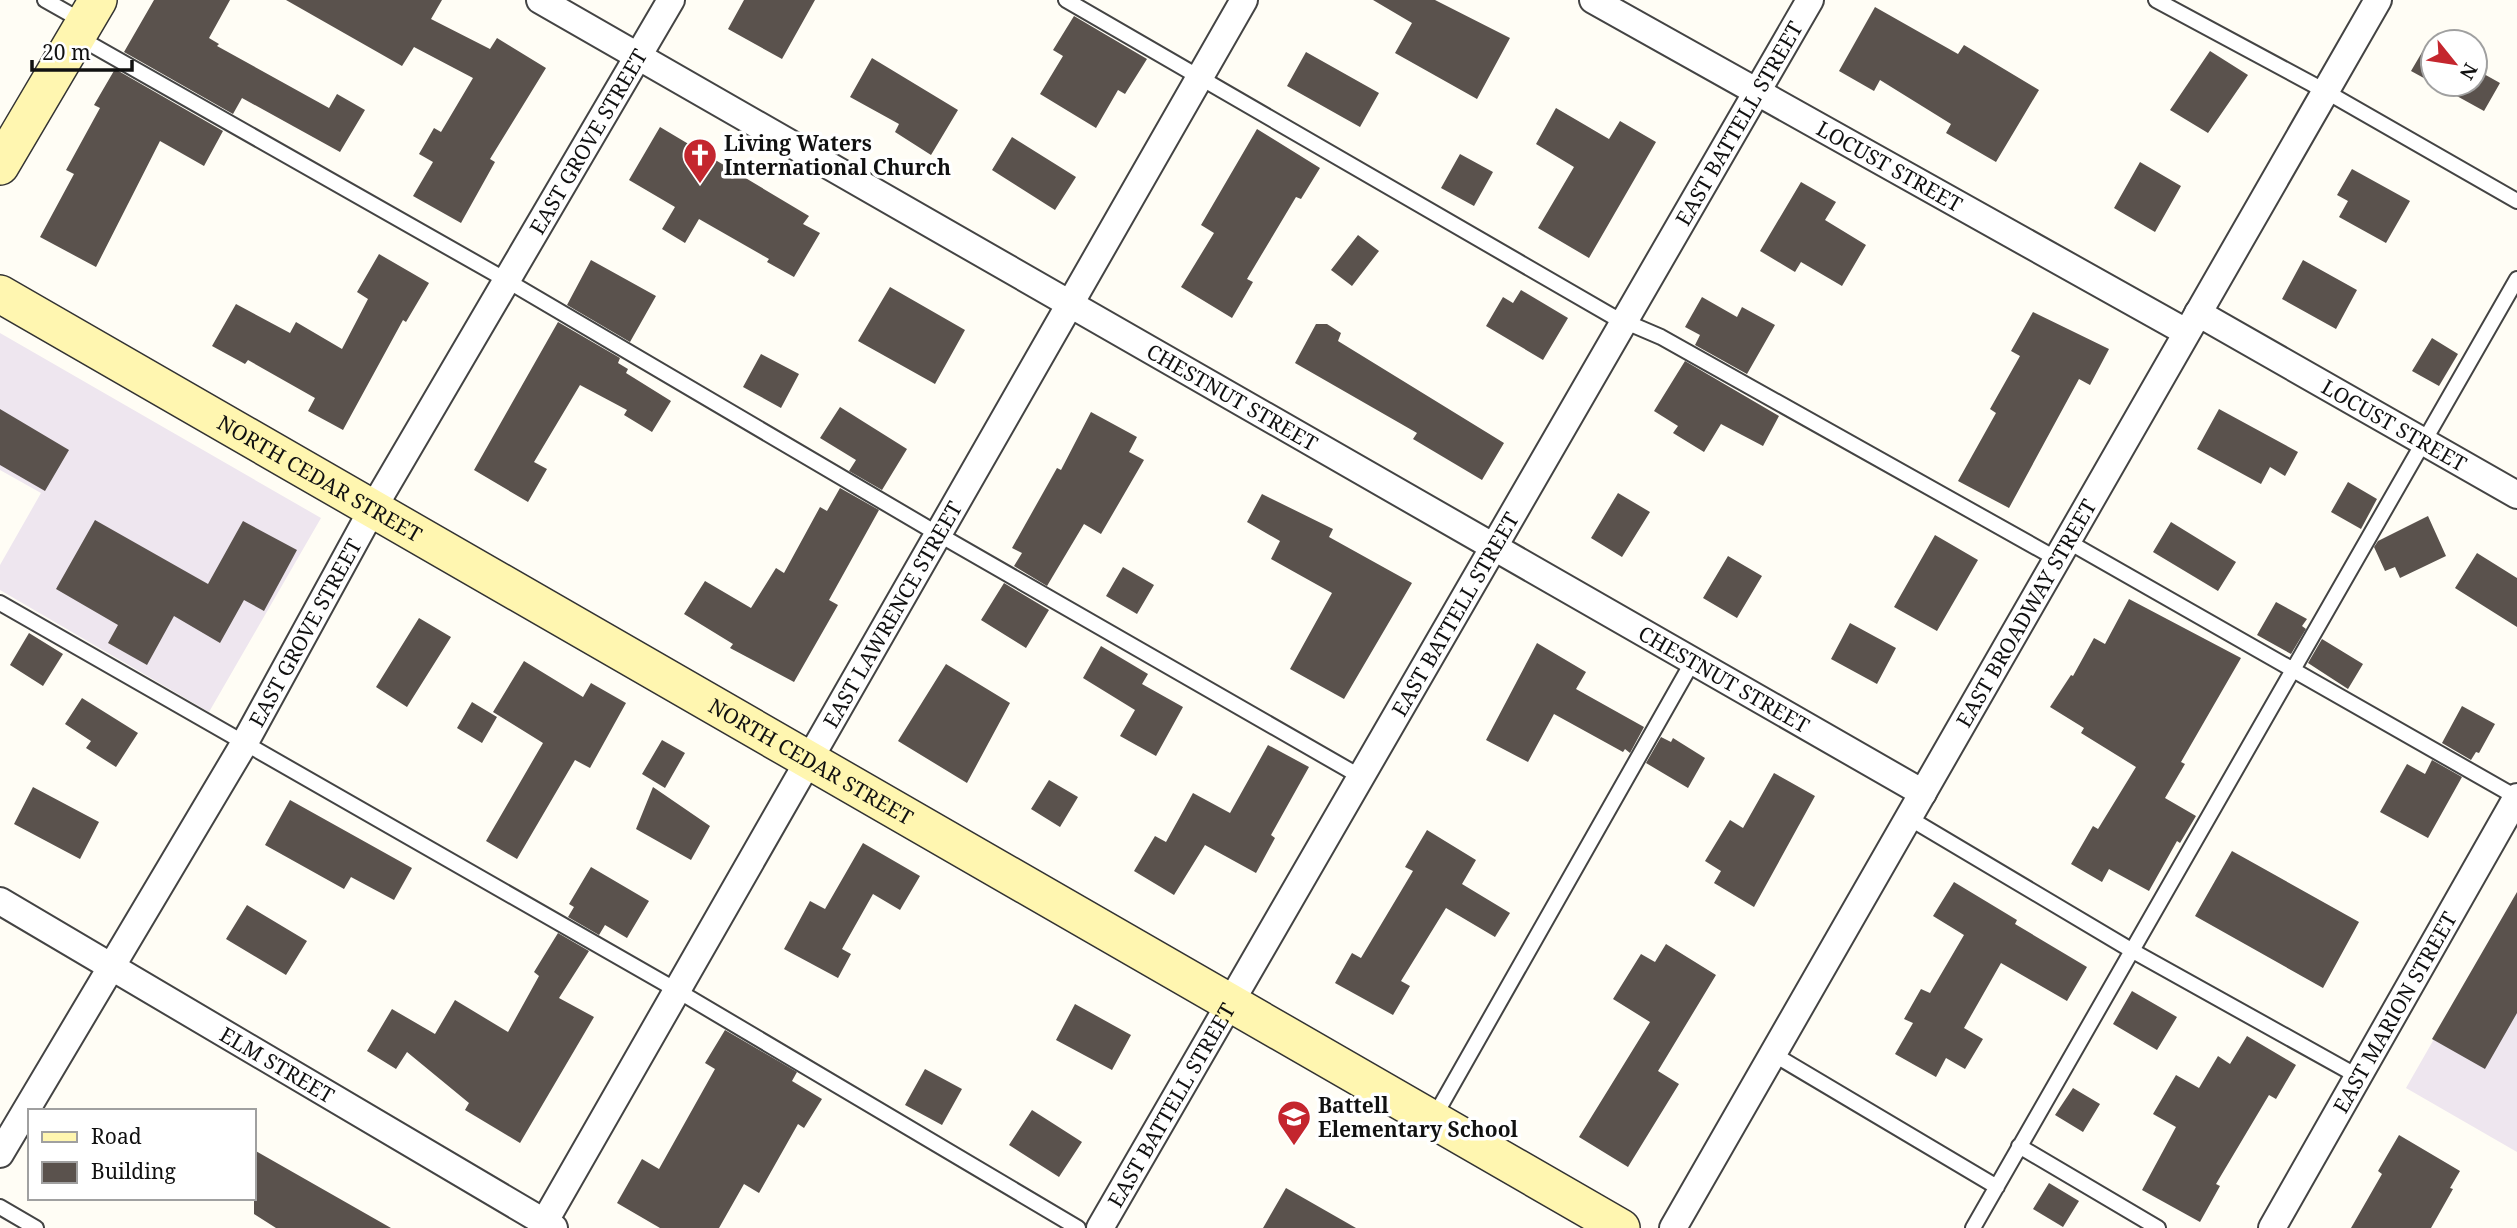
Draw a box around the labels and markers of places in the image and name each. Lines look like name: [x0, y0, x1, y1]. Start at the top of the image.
place label: Living Waters International Church: [724, 129, 951, 181]
church icon: Living Waters International Church: [681, 136, 719, 185]
place label: Battell Elementary School: [1318, 1091, 1519, 1143]
school or university icon: Battell Elementary School: [1275, 1098, 1313, 1147]

